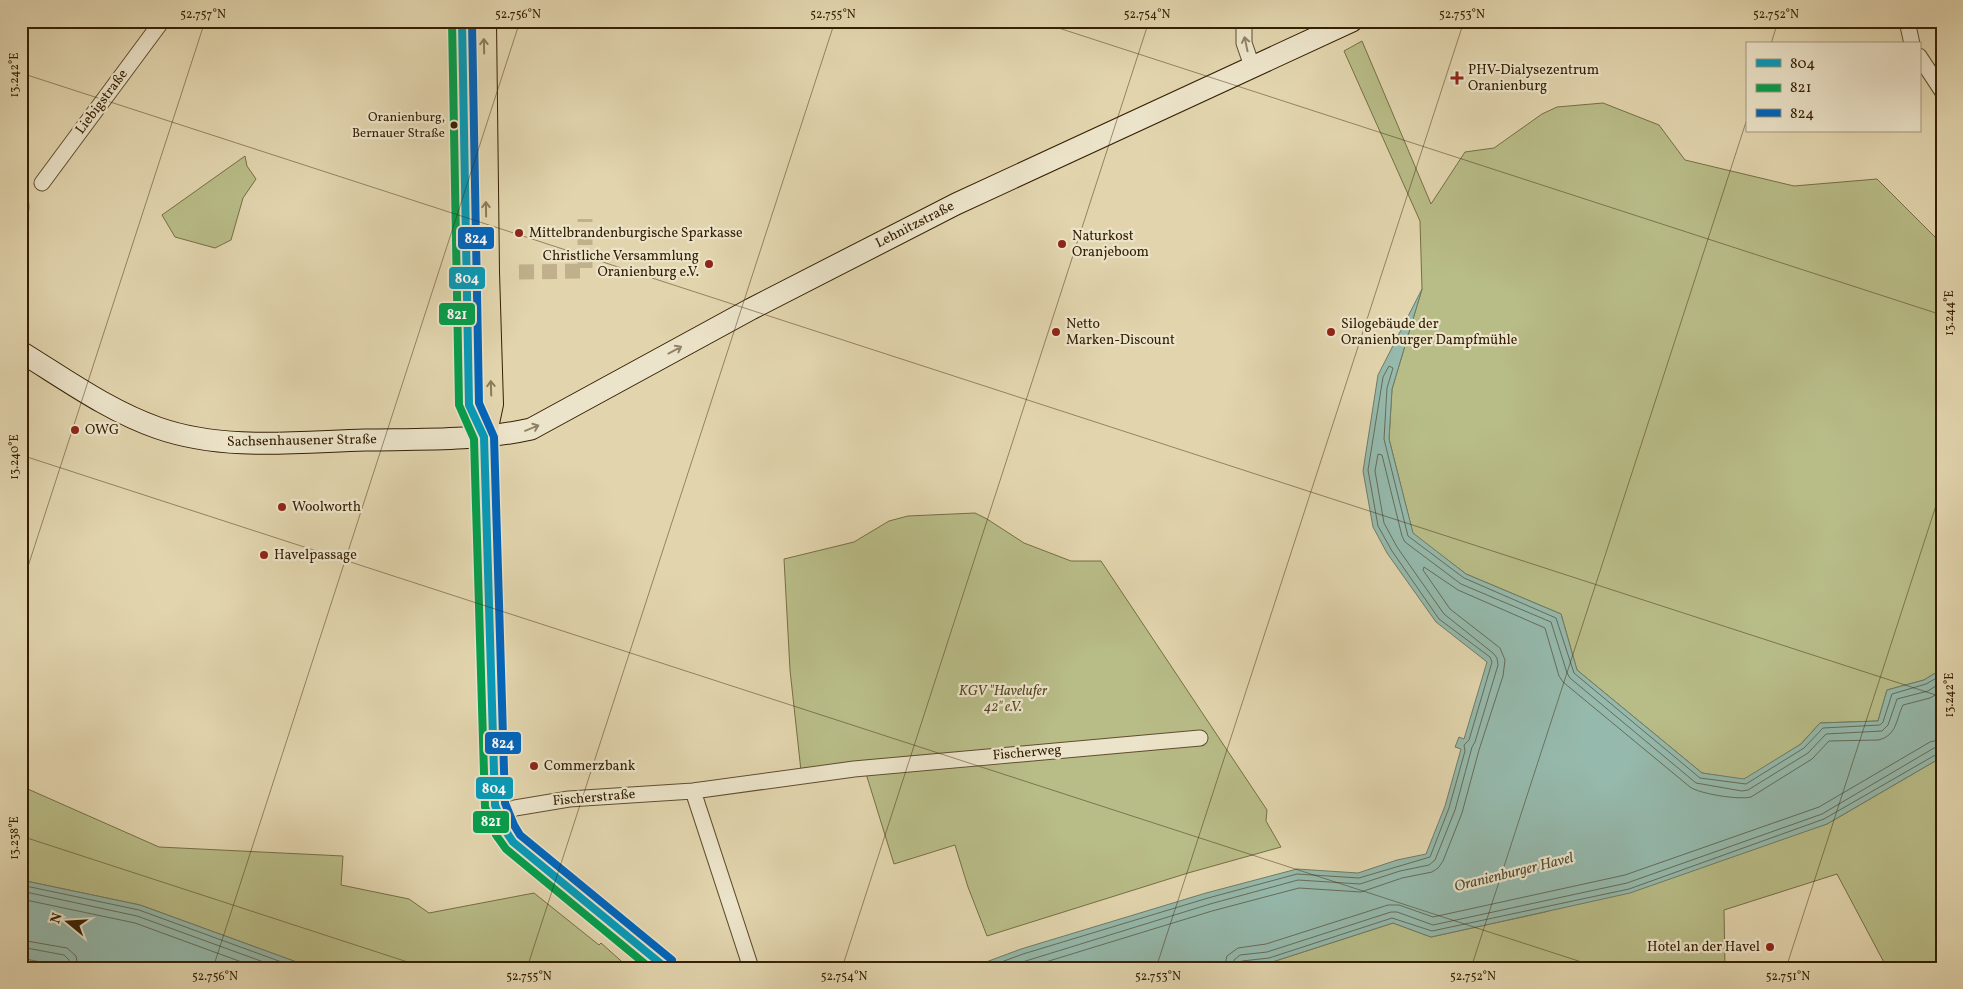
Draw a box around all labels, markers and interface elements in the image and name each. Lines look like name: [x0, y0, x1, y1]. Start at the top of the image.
text: 52.757°N: [180, 7, 226, 23]
text: 52.756°N: [495, 7, 541, 23]
text: 52.755°N: [810, 7, 856, 23]
text: 52.754°N: [1124, 7, 1170, 23]
text: 52.753°N: [1439, 7, 1485, 23]
text: 52.752°N: [1753, 7, 1799, 23]
one-way arrow: [1241, 37, 1250, 53]
one-way arrow: [479, 38, 489, 54]
legend: [1746, 42, 1920, 132]
text: 13.242°E: [7, 53, 23, 97]
text: 804: [1790, 54, 1815, 75]
place label: PHV-Dialysezentrum Oranienburg: [1468, 61, 1599, 96]
street label: Liebigstraße: [71, 65, 133, 138]
marker: PHV-Dialysezentrum Oranienburg: [1450, 71, 1464, 85]
text: 821: [1790, 78, 1812, 99]
text: 824: [1790, 104, 1814, 125]
place label: Oranienburg, Bernauer Straße: [352, 109, 445, 143]
marker: Oranienburg, Bernauer Straße: [449, 120, 459, 130]
street label: Lehnitzstraße: [872, 197, 958, 253]
one-way arrow: [481, 201, 491, 217]
place label: Mittelbrandenburgische Sparkasse: [529, 224, 743, 243]
line badge: 824: [457, 226, 495, 250]
marker: Mittelbrandenburgische Sparkasse: [513, 227, 525, 239]
place label: Naturkost Oranjeboom: [1072, 227, 1149, 262]
text: 824: [464, 230, 488, 249]
marker: Naturkost Oranjeboom: [1056, 238, 1068, 250]
place label: Christliche Versammlung Oranienburg e.V.: [543, 247, 699, 282]
marker: Christliche Versammlung Oranienburg e.V.: [703, 258, 715, 270]
line badge: 804: [448, 266, 486, 290]
text: 804: [455, 270, 480, 289]
text: 13.244°E: [1942, 290, 1958, 336]
line badge: 821: [438, 302, 476, 326]
text: 821: [447, 306, 467, 325]
place label: Netto Marken-Discount: [1066, 315, 1175, 350]
place label: Silogebäude der Oranienburger Dampfmühle: [1341, 315, 1518, 350]
marker: Netto Marken-Discount: [1050, 326, 1062, 338]
marker: Silogebäude der Oranienburger Dampfmühle: [1325, 326, 1337, 338]
one-way arrow: [667, 345, 681, 355]
one-way arrow: [486, 381, 495, 397]
place label: OWG: [85, 421, 119, 440]
one-way arrow: [524, 423, 539, 432]
marker: OWG: [69, 424, 81, 436]
street label: Sachsenhausener Straße: [227, 430, 377, 452]
text: 13.240°E: [7, 434, 23, 480]
place label: Woolworth: [292, 498, 361, 517]
marker: Woolworth: [276, 501, 288, 513]
place label: Havelpassage: [274, 546, 357, 565]
marker: Havelpassage: [258, 549, 270, 561]
text: 13.242°E: [1942, 673, 1958, 717]
park label: KGV "Havelufer 42" e.V.: [959, 682, 1048, 717]
line badge: 824: [484, 731, 522, 755]
text: 824: [491, 735, 515, 754]
street label: Fischerweg: [992, 741, 1062, 765]
place label: Commerzbank: [544, 757, 636, 776]
marker: Commerzbank: [528, 760, 540, 772]
line badge: 804: [475, 776, 514, 800]
text: 804: [482, 780, 507, 799]
street label: Fischerstraße: [552, 785, 637, 811]
line badge: 821: [472, 810, 510, 834]
text: 821: [481, 813, 501, 832]
text: 13.238°E: [7, 816, 23, 860]
water label: Oranienburger Havel: [1452, 848, 1576, 898]
north arrow: [42, 896, 92, 946]
text: N: [46, 911, 68, 926]
place label: Hotel an der Havel: [1647, 938, 1760, 957]
marker: Hotel an der Havel: [1764, 941, 1776, 953]
text: 52.756°N: [192, 969, 238, 985]
text: 52.755°N: [506, 969, 552, 985]
text: 52.754°N: [821, 969, 867, 985]
text: 52.753°N: [1135, 969, 1181, 985]
text: 52.752°N: [1450, 969, 1496, 985]
text: 52.751°N: [1766, 969, 1810, 985]

